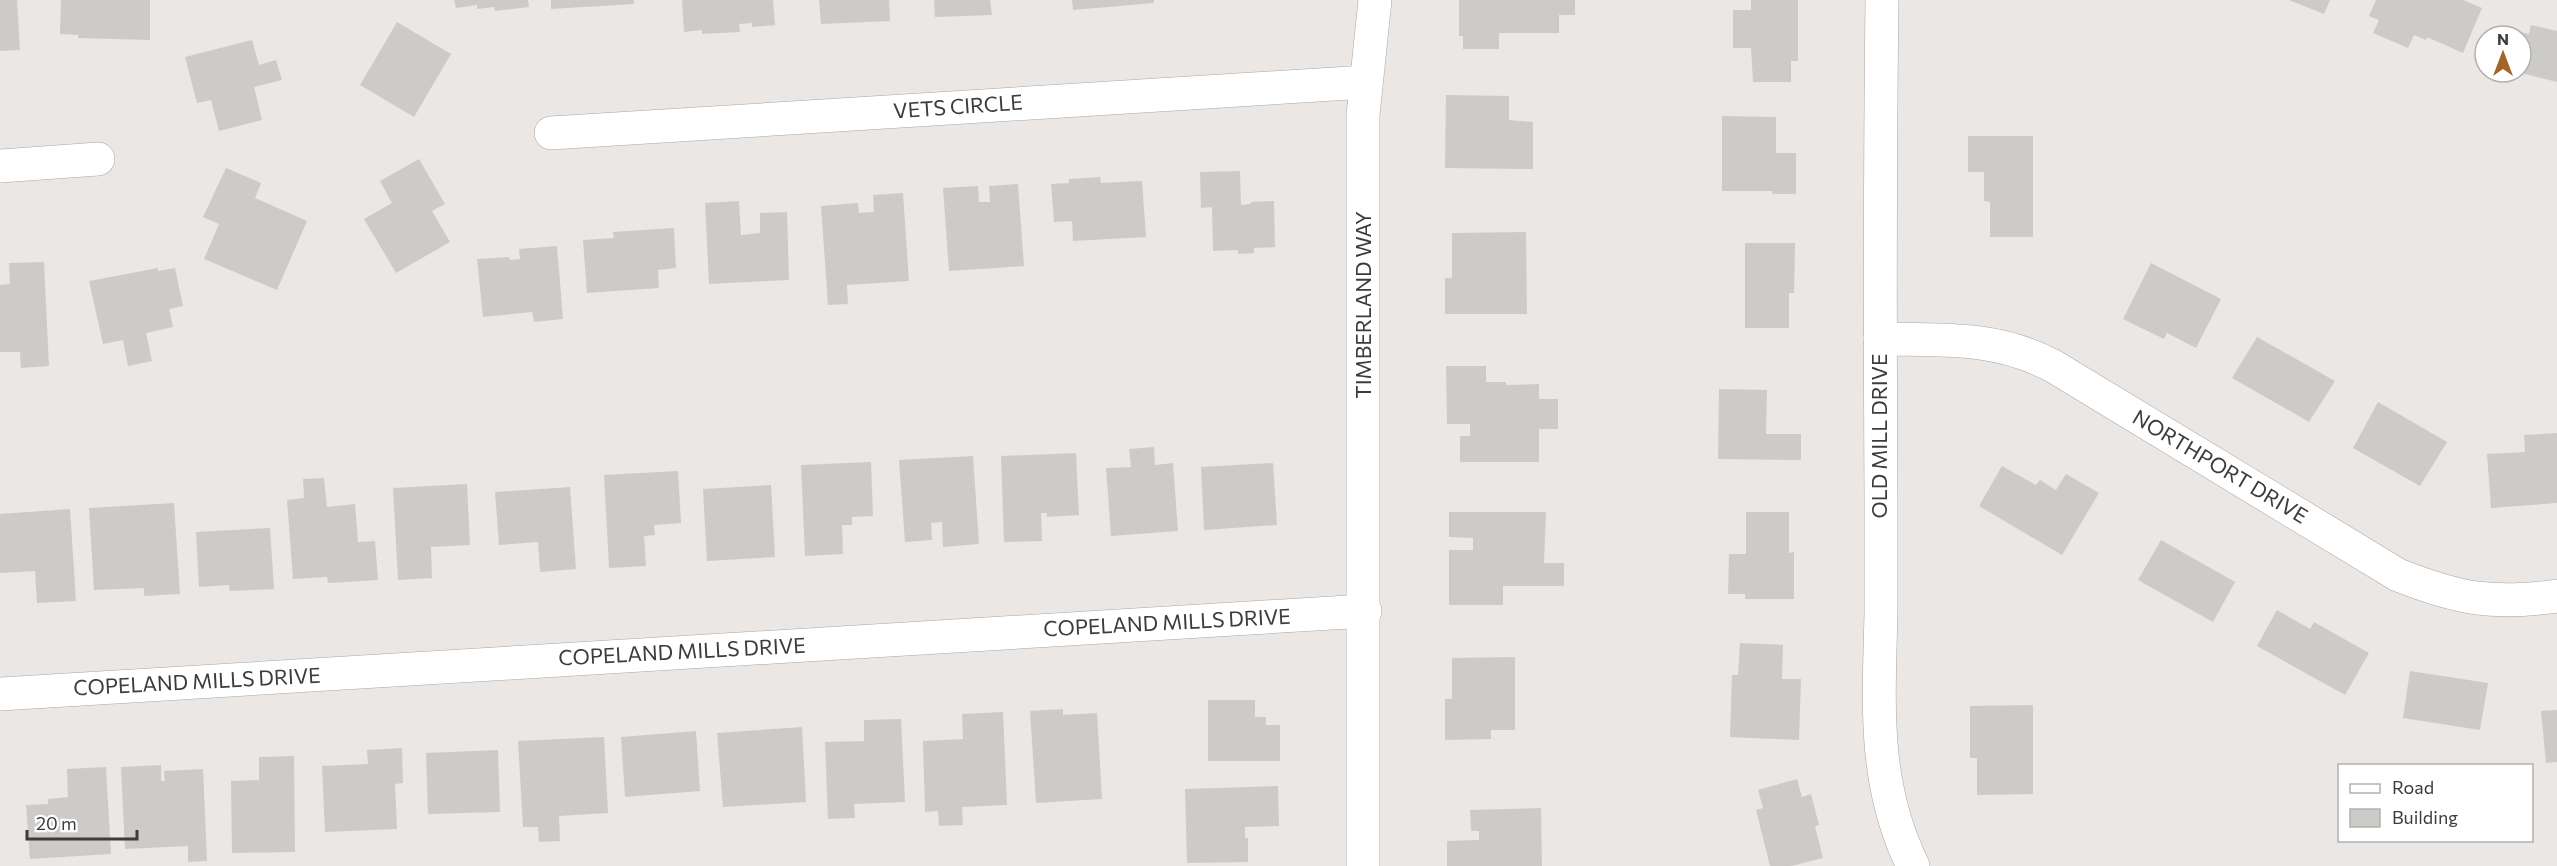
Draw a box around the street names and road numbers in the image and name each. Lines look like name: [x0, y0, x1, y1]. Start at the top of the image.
street label: VETS CIRCLE: [892, 89, 1023, 122]
street label: TIMBERLAND WAY: [1350, 211, 1375, 399]
street label: OLD MILL DRIVE: [1866, 354, 1891, 519]
street label: NORTHPORT DRIVE: [2129, 404, 2313, 528]
street label: COPELAND MILLS DRIVE: [1043, 603, 1291, 640]
street label: COPELAND MILLS DRIVE: [558, 632, 806, 669]
street label: COPELAND MILLS DRIVE: [73, 662, 321, 699]

